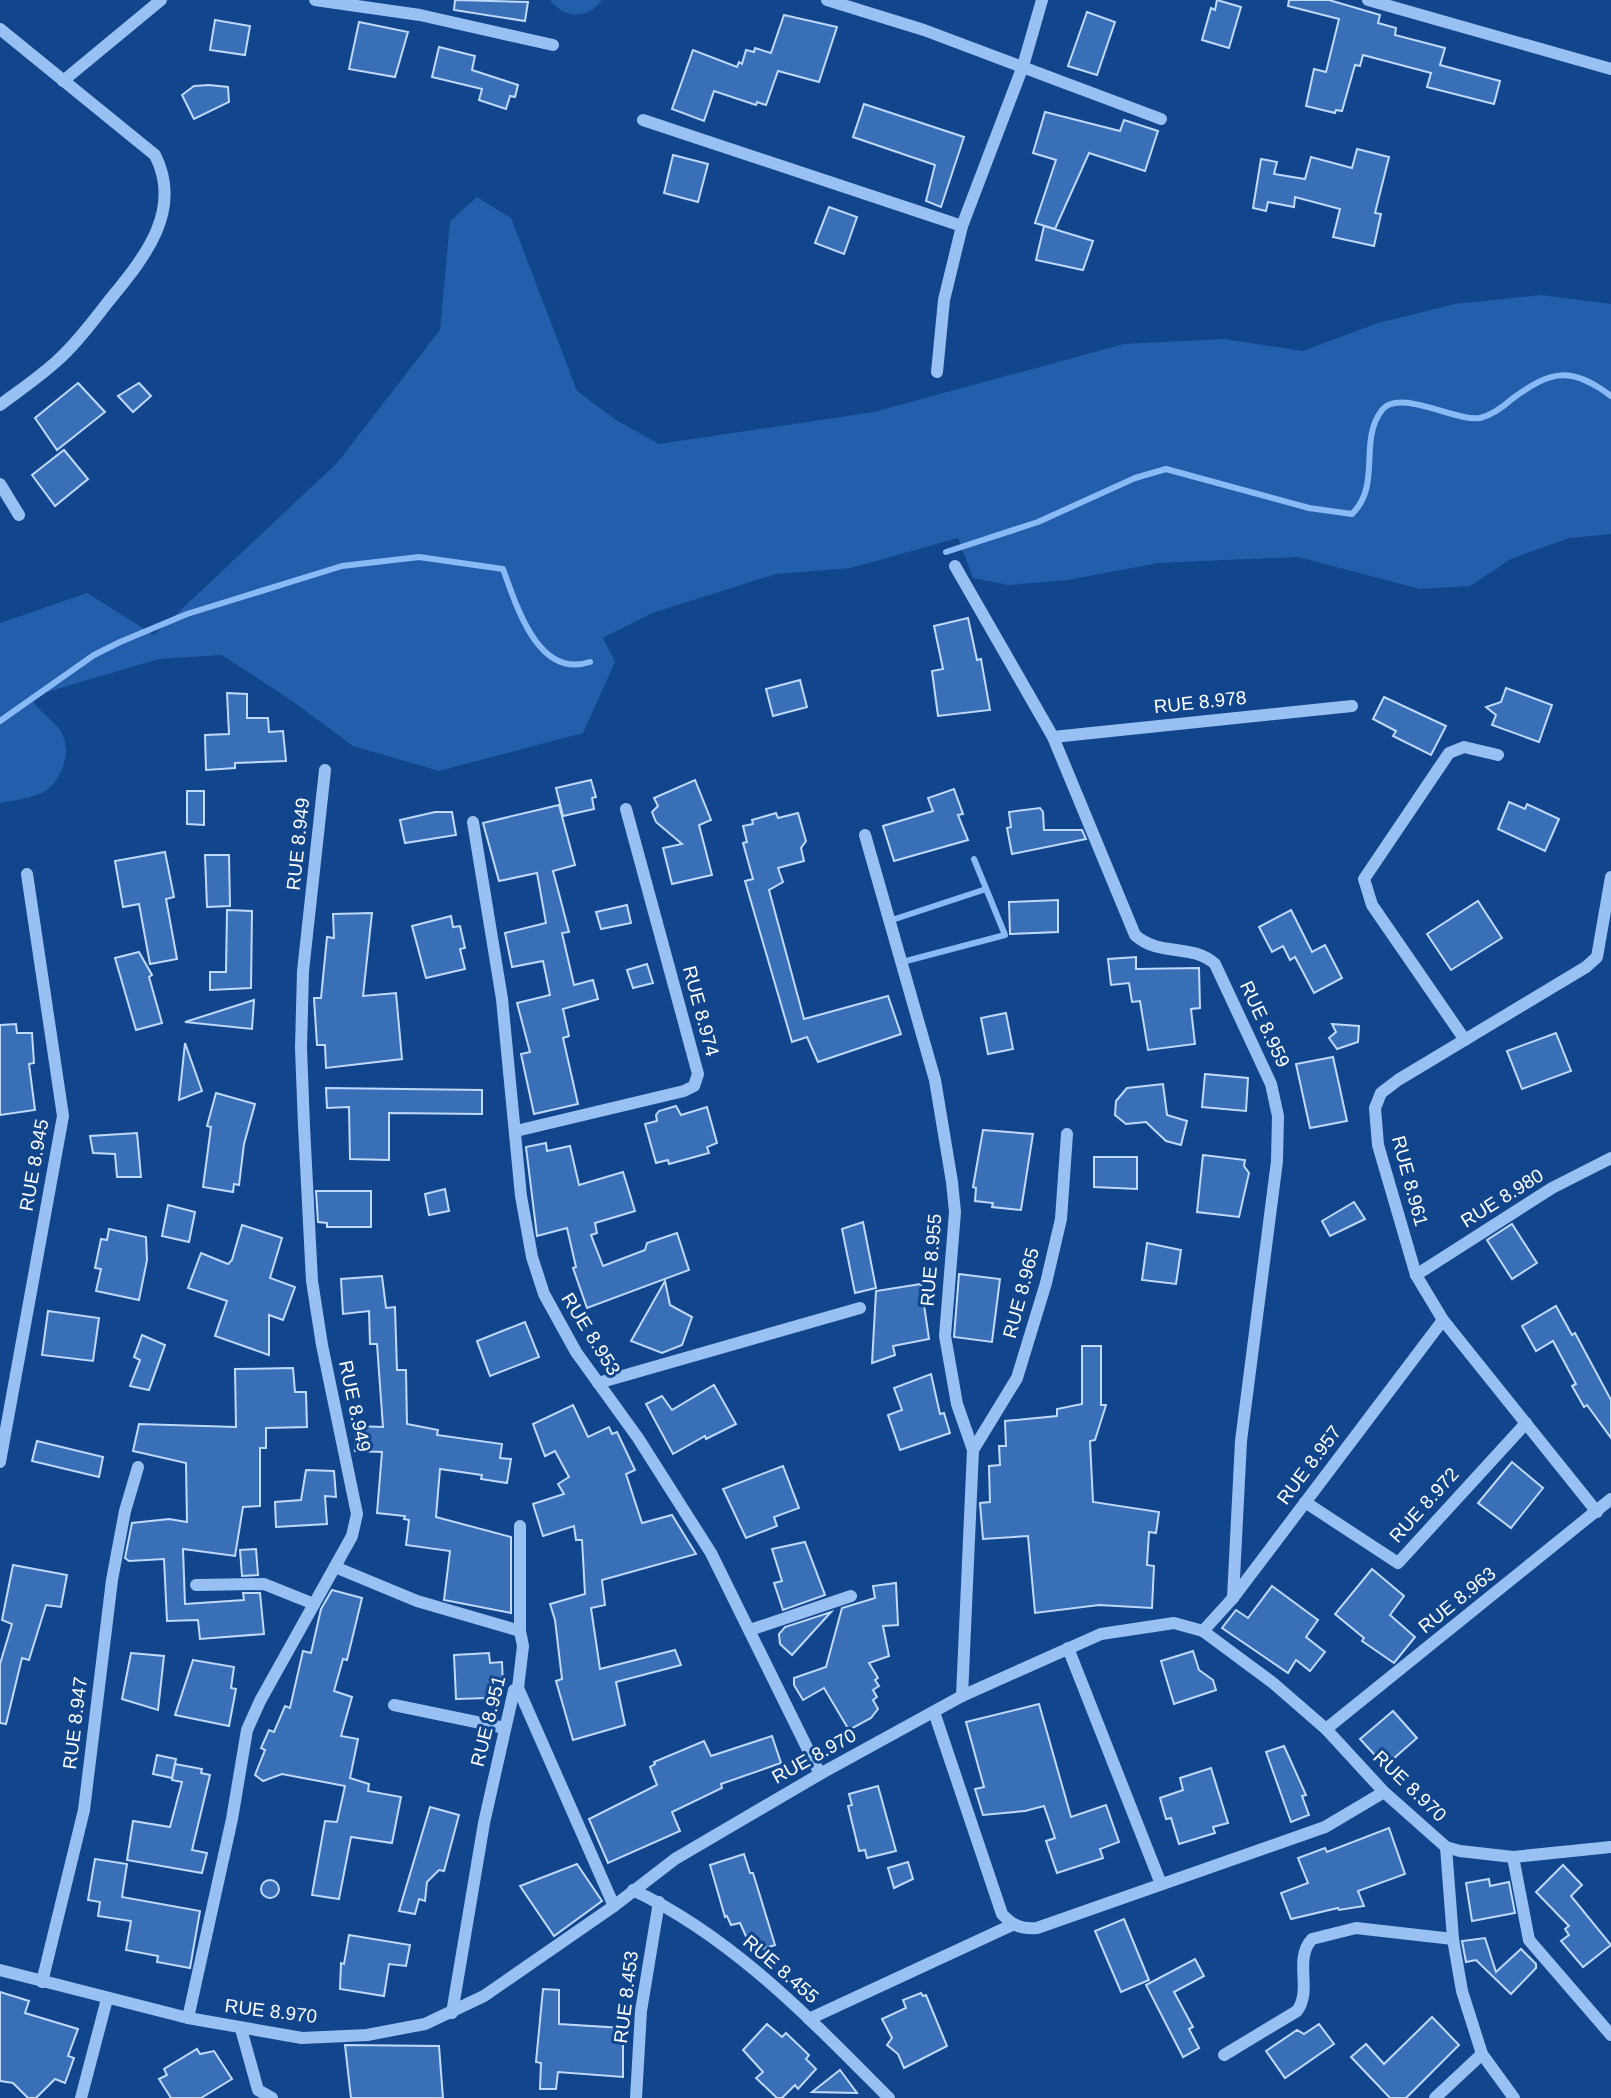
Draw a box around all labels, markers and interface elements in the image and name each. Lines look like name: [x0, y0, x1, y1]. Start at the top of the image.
street label: RUE 8.978: [1153, 687, 1247, 717]
street label: RUE 8.949: [283, 797, 313, 891]
street label: RUE 8.974: [679, 963, 723, 1059]
street label: RUE 8.959: [1236, 977, 1294, 1071]
street label: RUE 8.945: [16, 1117, 52, 1213]
street label: RUE 8.961: [1388, 1133, 1432, 1229]
street label: RUE 8.980: [1457, 1164, 1547, 1232]
street label: RUE 8.955: [916, 1213, 946, 1307]
street label: RUE 8.965: [999, 1245, 1043, 1341]
street label: RUE 8.953: [557, 1289, 625, 1379]
street label: RUE 8.949: [335, 1358, 375, 1454]
street label: RUE 8.957: [1273, 1422, 1345, 1508]
street label: RUE 8.972: [1385, 1463, 1463, 1547]
street label: RUE 8.963: [1414, 1563, 1500, 1637]
street label: RUE 8.951: [467, 1673, 509, 1769]
street label: RUE 8.947: [59, 1676, 91, 1770]
street label: RUE 8.970: [768, 1724, 860, 1788]
street label: RUE 8.970: [1369, 1746, 1451, 1826]
street label: RUE 8.455: [739, 1931, 823, 2007]
street label: RUE 8.453: [610, 1950, 642, 2044]
street label: RUE 8.970: [224, 1995, 318, 2027]

